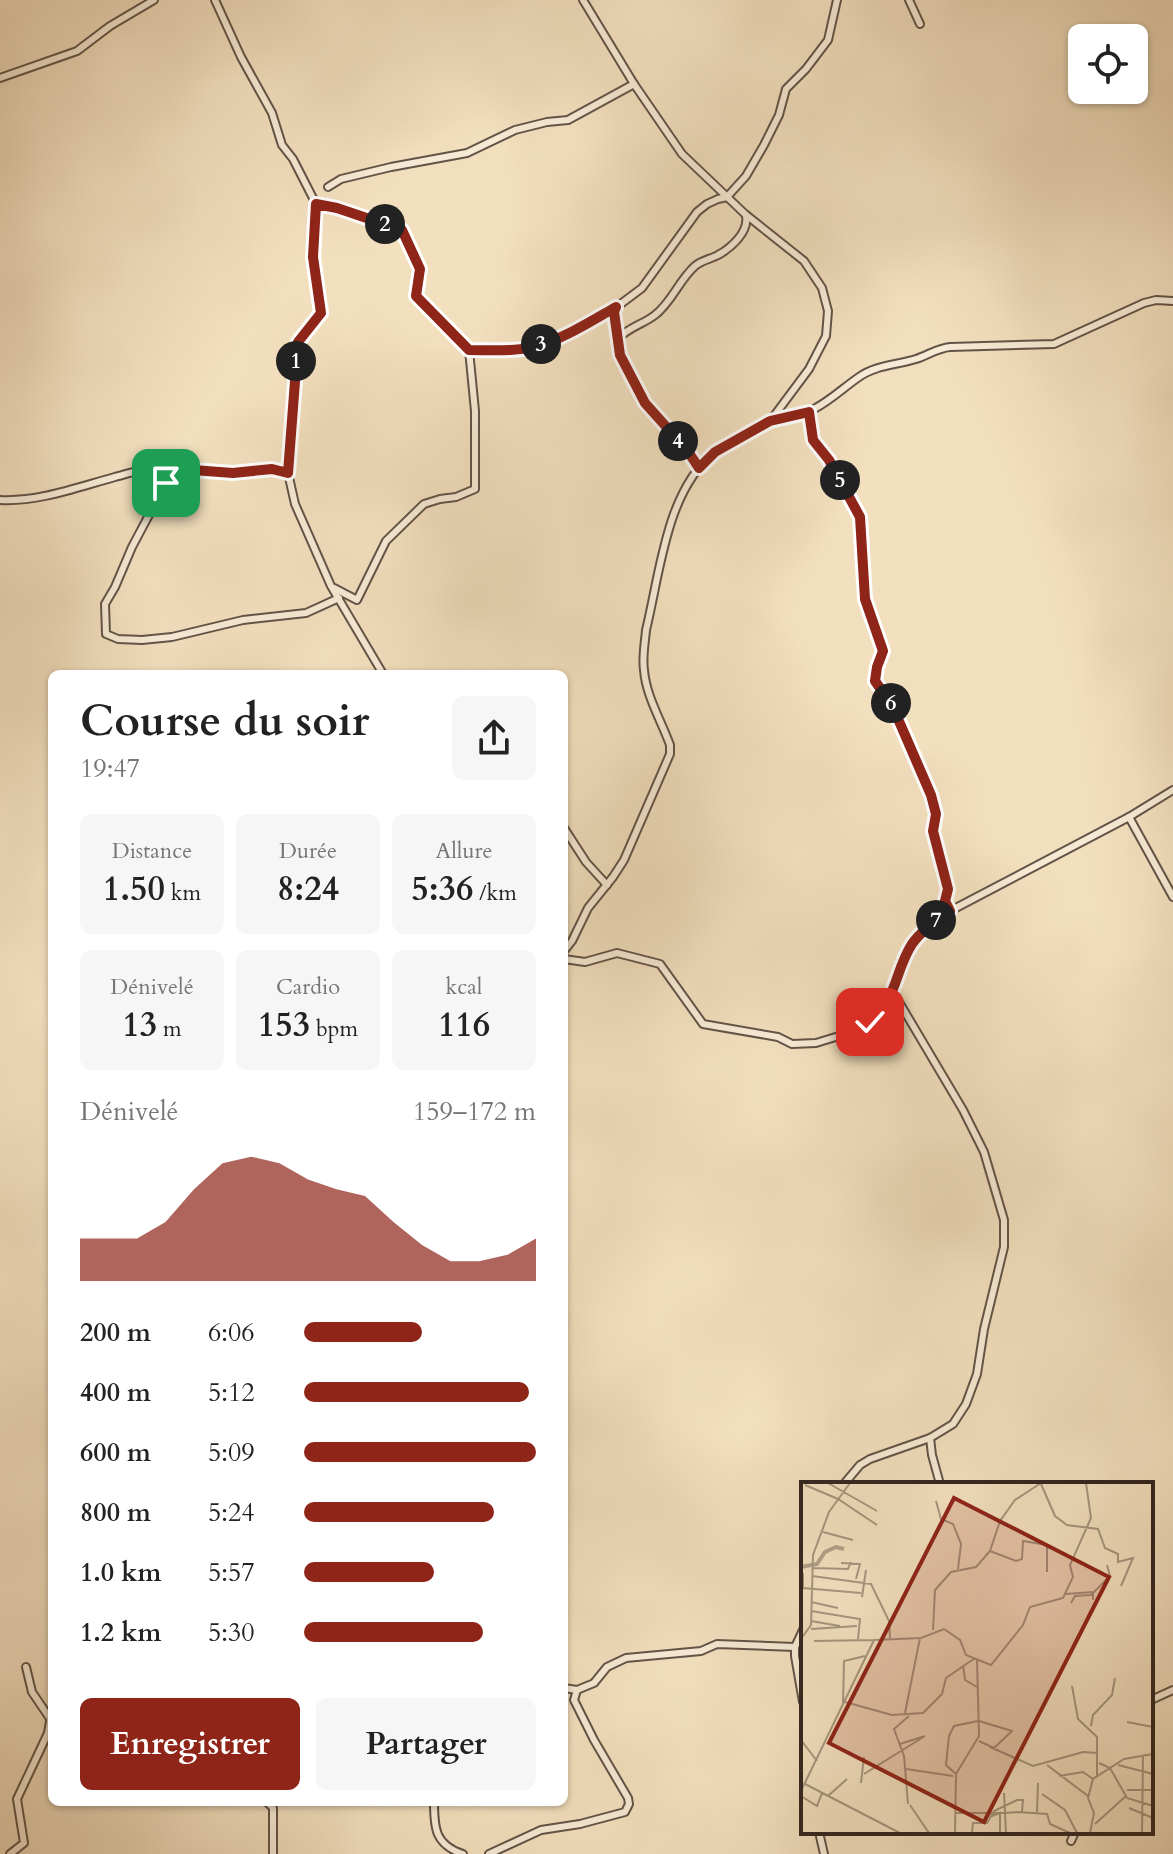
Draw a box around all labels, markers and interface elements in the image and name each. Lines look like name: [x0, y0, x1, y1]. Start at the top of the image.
map controls: [1068, 24, 1148, 104]
button: locate: [1068, 24, 1148, 104]
pin: 2: [365, 204, 405, 244]
text: 2: [379, 209, 391, 239]
pin: 3: [521, 324, 561, 364]
text: 3: [535, 329, 547, 359]
pin: 1: [276, 341, 316, 381]
text: 1: [290, 346, 302, 376]
pin: 4: [658, 421, 698, 461]
text: 4: [672, 426, 684, 456]
pin: [132, 449, 200, 517]
pin: 5: [820, 460, 860, 500]
icon: arrive: [144, 461, 188, 505]
text: 5: [834, 465, 846, 495]
pin: 6: [871, 683, 911, 723]
text: 6: [885, 688, 897, 718]
text: Course du soir: [80, 691, 370, 751]
button: share: [452, 696, 536, 780]
text: 19:47: [80, 751, 140, 786]
text: Distance: [112, 836, 192, 866]
text: Durée: [279, 836, 337, 866]
text: Allure: [436, 836, 492, 866]
text: 1.50: [103, 866, 165, 912]
text: 8:24: [277, 866, 339, 912]
text: 5:36: [411, 866, 473, 912]
text: km: [165, 878, 201, 908]
text: /km: [473, 878, 517, 908]
pin: 7: [916, 900, 956, 940]
text: 7: [930, 905, 942, 935]
text: Dénivelé: [110, 972, 194, 1002]
text: Cardio: [276, 972, 340, 1002]
text: kcal: [446, 972, 482, 1002]
pin: [836, 988, 904, 1056]
icon: check: [848, 1000, 892, 1044]
text: 13: [122, 1002, 157, 1048]
text: 153: [258, 1002, 310, 1048]
text: 116: [438, 1002, 490, 1048]
text: m: [157, 1014, 182, 1044]
text: bpm: [310, 1014, 358, 1044]
text: Dénivelé: [80, 1094, 178, 1129]
text: 159–172 m: [413, 1094, 536, 1129]
text: 200 m: [80, 1315, 151, 1350]
text: 6:06: [208, 1315, 255, 1350]
text: 400 m: [80, 1375, 151, 1410]
text: 5:12: [208, 1375, 255, 1410]
text: 600 m: [80, 1435, 151, 1470]
text: 5:09: [208, 1435, 255, 1470]
inset map: [801, 1482, 1153, 1834]
text: 800 m: [80, 1495, 151, 1530]
text: 5:24: [208, 1495, 255, 1530]
text: 1.0 km: [80, 1555, 161, 1590]
text: 5:57: [208, 1555, 255, 1590]
text: 1.2 km: [80, 1615, 161, 1650]
text: 5:30: [208, 1615, 255, 1650]
button: Enregistrer: [80, 1698, 300, 1790]
button: Partager: [316, 1698, 536, 1790]

